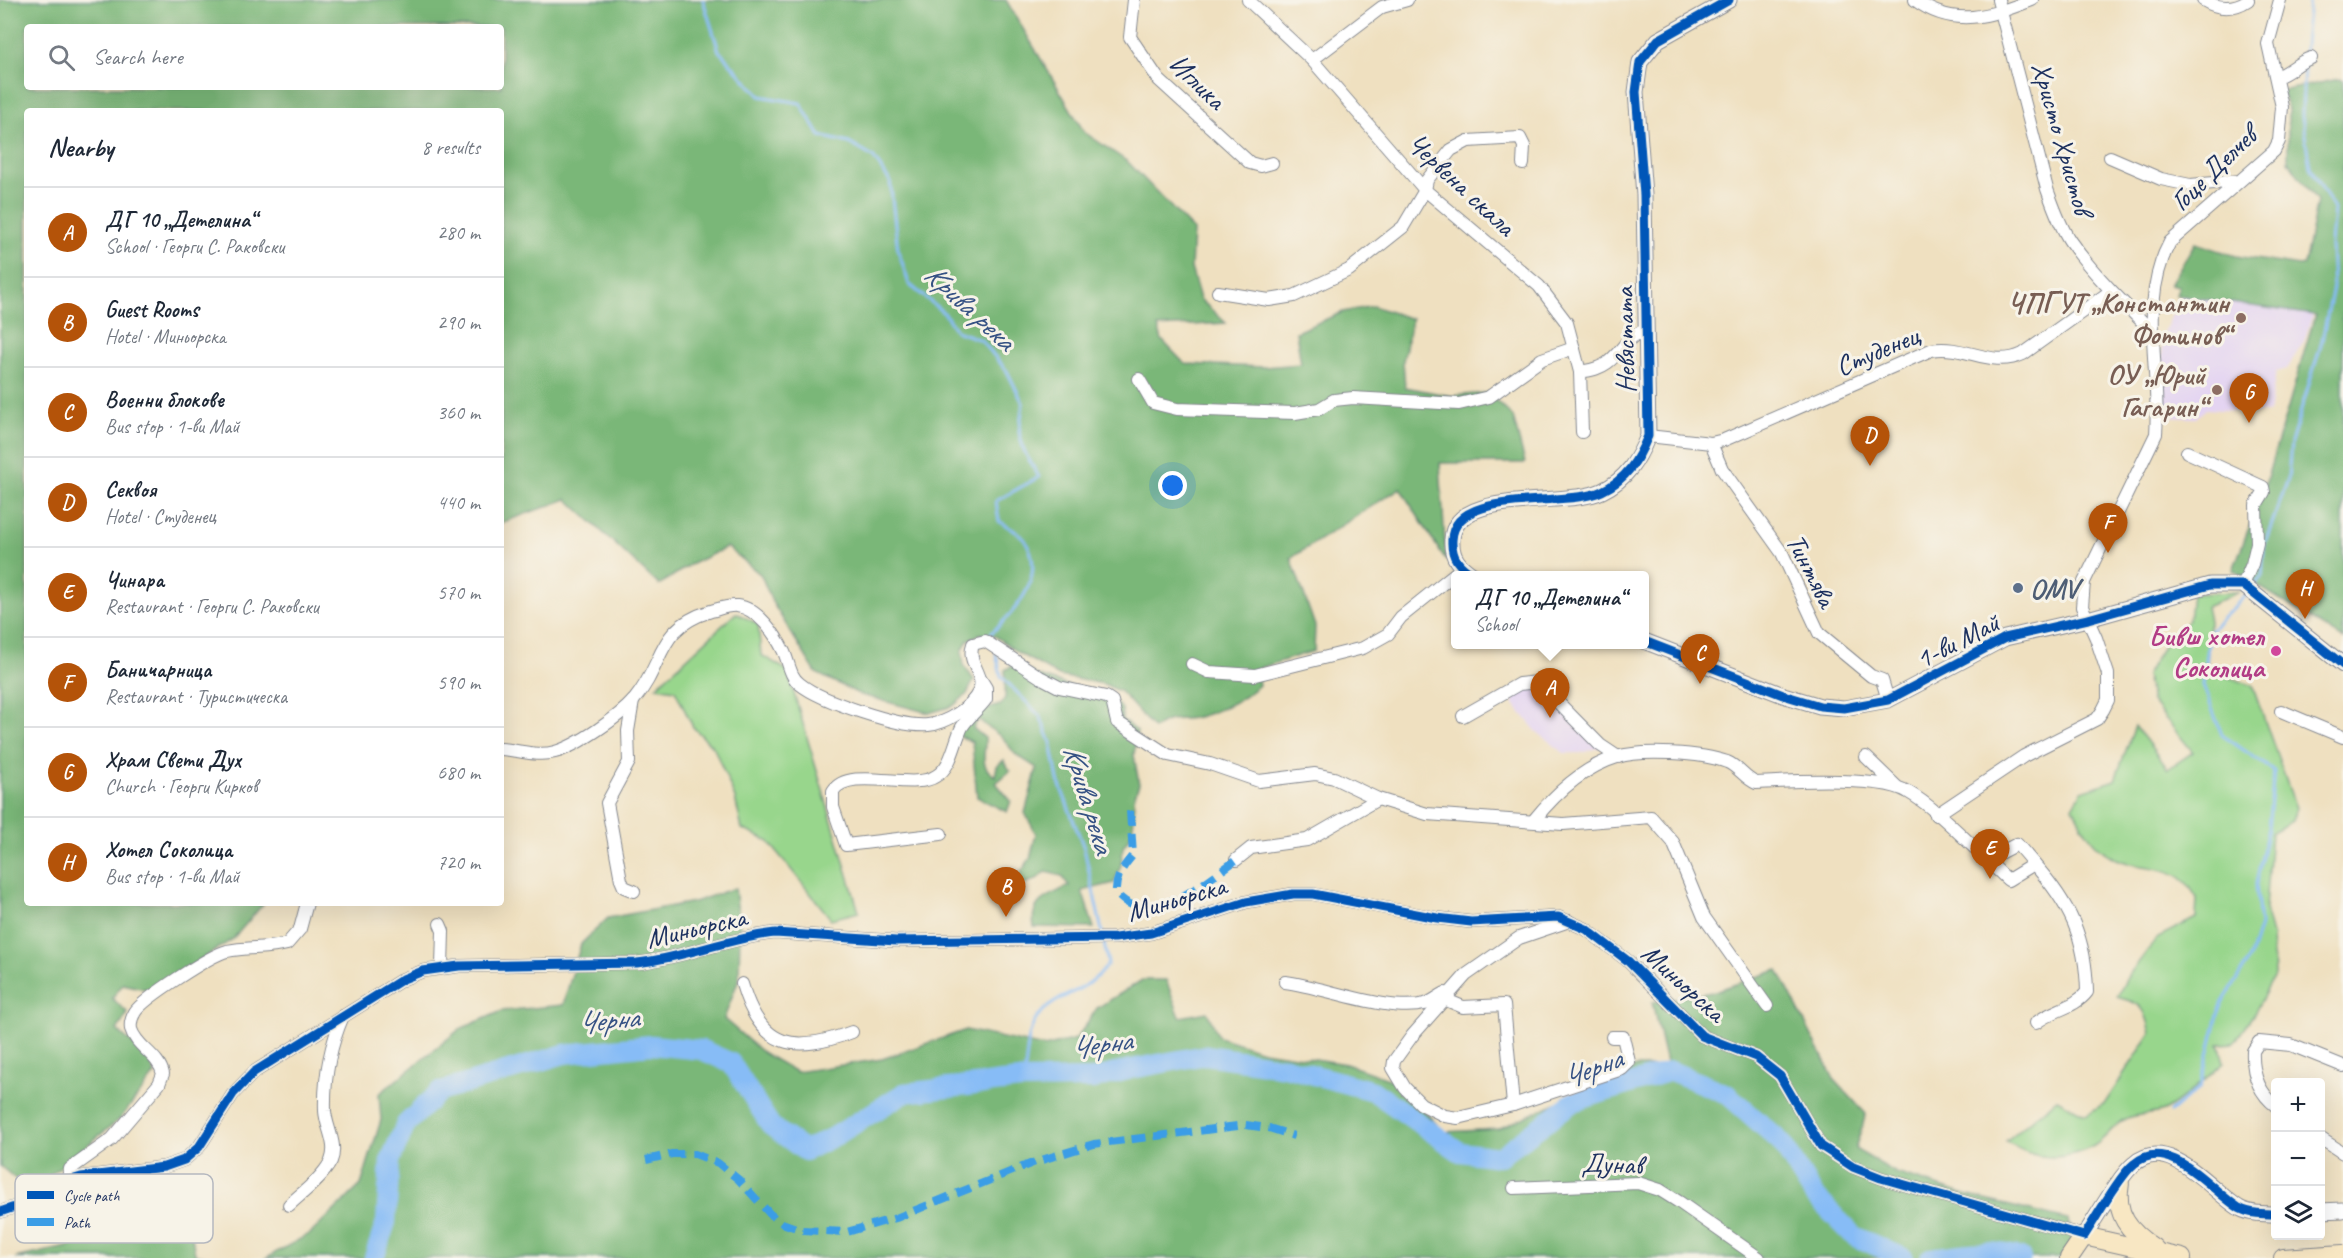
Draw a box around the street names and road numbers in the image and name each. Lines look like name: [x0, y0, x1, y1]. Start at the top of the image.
street label: Иглика: [1162, 46, 1235, 118]
street label: Христо Христов: [2024, 58, 2103, 225]
street label: Гоце Делчев: [2163, 114, 2269, 218]
street label: Червена скала: [1400, 126, 1524, 244]
street label: Невястата: [1606, 285, 1643, 393]
street label: Студенец: [1830, 317, 1926, 384]
street label: Тинтява: [1778, 528, 1846, 615]
street label: 1-ви Май: [1910, 604, 2006, 676]
street label: Миньорска: [1123, 867, 1232, 929]
street label: Миньорска: [643, 898, 752, 956]
street label: Миньорска: [1634, 935, 1735, 1031]
street label: Дунав: [1581, 1145, 1648, 1182]

